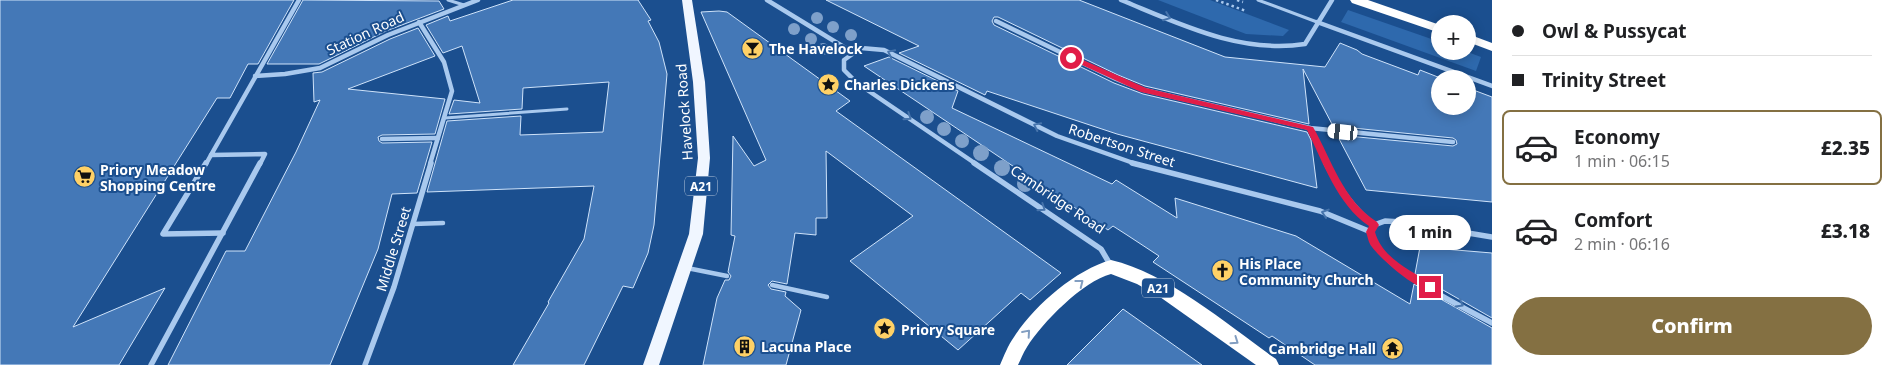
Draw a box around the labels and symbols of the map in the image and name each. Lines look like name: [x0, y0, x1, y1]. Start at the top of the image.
street label: Station Road: [323, 7, 407, 59]
one-way arrow: [1162, 11, 1171, 21]
bar icon: The Havelock: [741, 36, 765, 60]
place label: The Havelock: [769, 39, 863, 58]
route start: [1060, 47, 1082, 69]
one-way arrow: [887, 49, 896, 60]
street label: Havelock Road: [671, 63, 697, 161]
place icon: Charles Dickens: [816, 72, 840, 96]
place label: Charles Dickens: [844, 75, 955, 94]
one-way arrow: [902, 111, 911, 120]
street label: Robertson Street: [1066, 119, 1178, 171]
one-way arrow: [1033, 122, 1042, 132]
car: [1327, 123, 1358, 141]
place label: Priory Meadow Shopping Centre: [100, 160, 216, 195]
street label: Cambridge Road: [1007, 160, 1109, 238]
supermarket icon: Priory Meadow Shopping Centre: [72, 165, 96, 189]
road number: A21: [685, 177, 717, 196]
one-way arrow: [1037, 202, 1046, 212]
street label: Middle Street: [371, 204, 415, 294]
one-way arrow: [1322, 209, 1330, 219]
callout: 1 min: [1389, 214, 1471, 250]
place label: His Place Community Church: [1239, 254, 1374, 289]
church icon: His Place Community Church: [1211, 259, 1235, 283]
route end: [1419, 276, 1441, 298]
road number: A21: [1142, 278, 1174, 298]
one-way arrow: [1074, 280, 1083, 288]
one-way arrow: [1455, 298, 1464, 308]
place icon: Priory Square: [873, 317, 897, 341]
place label: Priory Square: [901, 320, 995, 339]
one-way arrow: [1022, 330, 1030, 339]
building icon: Lacuna Place: [733, 334, 757, 358]
one-way arrow: [1229, 335, 1239, 344]
temple icon: Cambridge Hall: [1380, 336, 1404, 360]
place label: Lacuna Place: [761, 337, 852, 356]
place label: Cambridge Hall: [1269, 339, 1376, 358]

